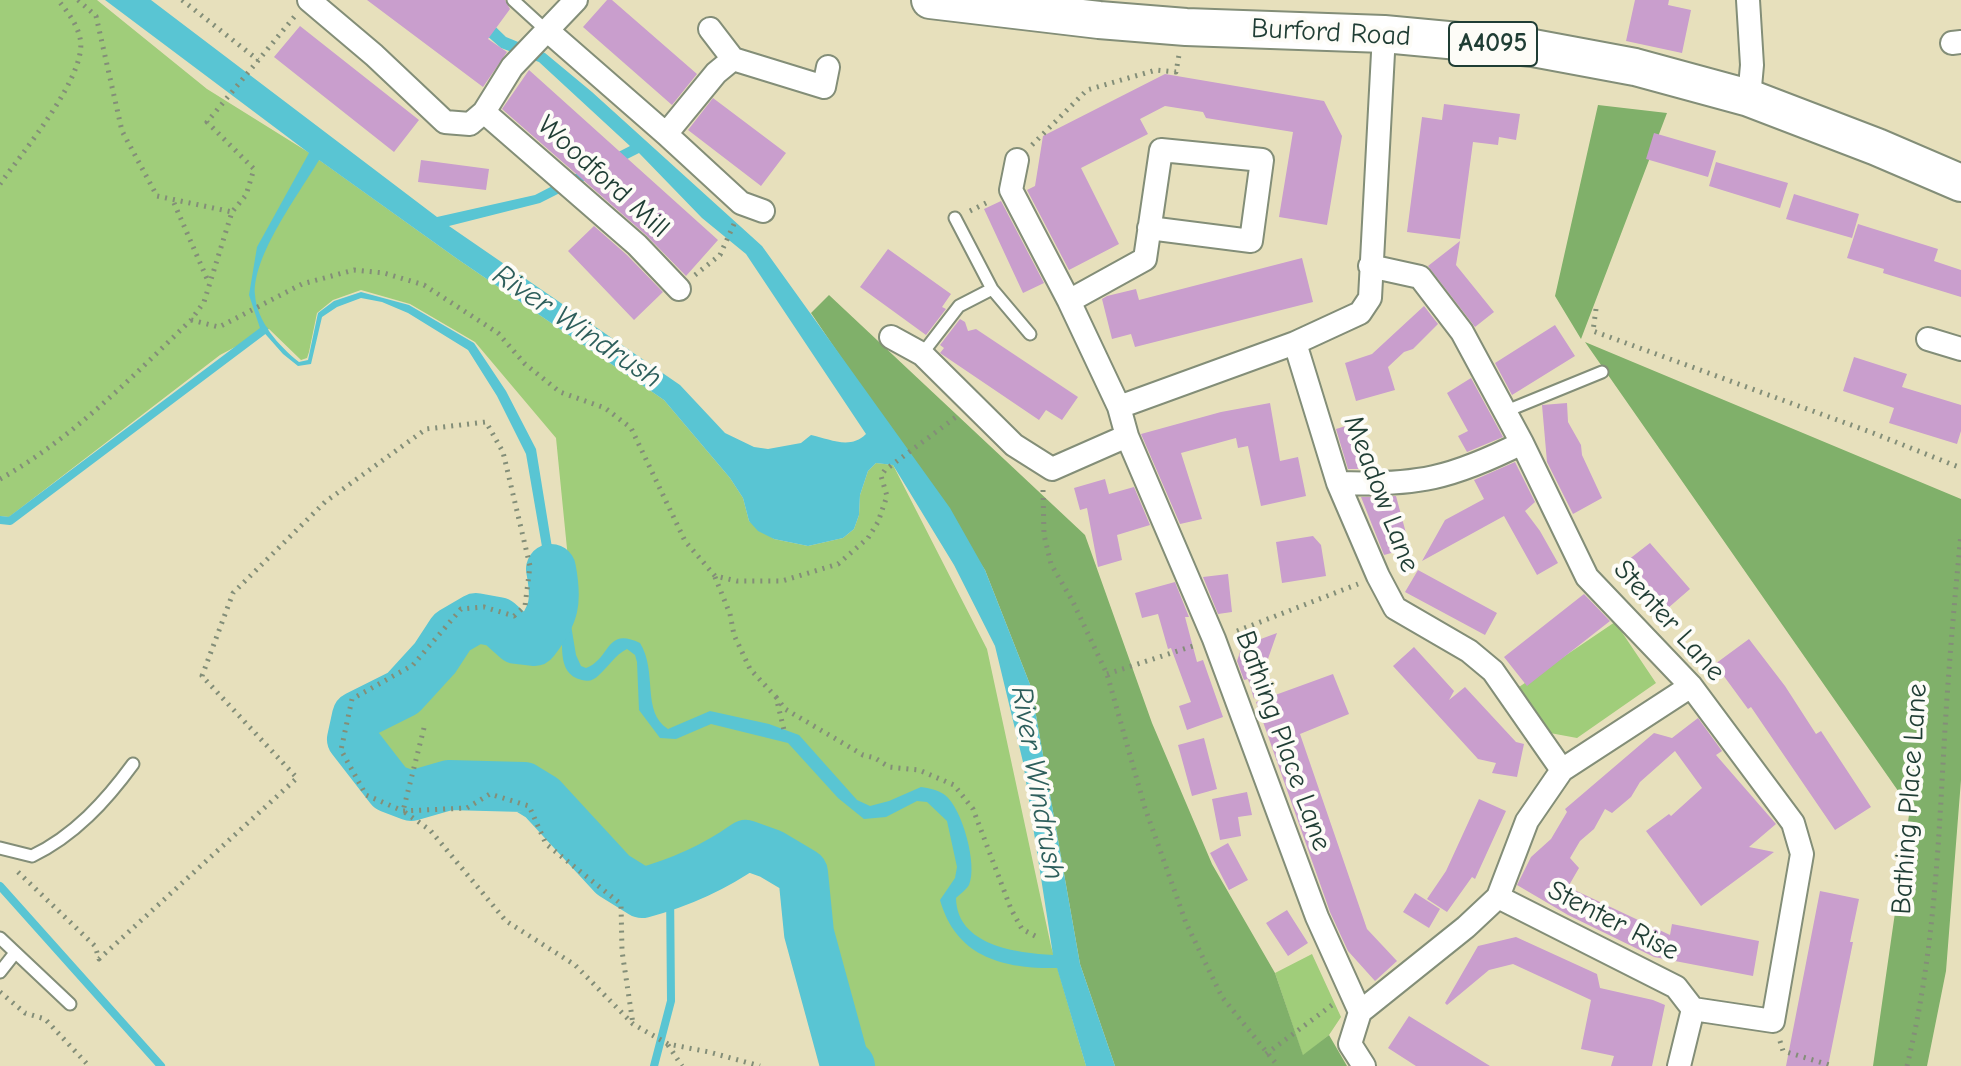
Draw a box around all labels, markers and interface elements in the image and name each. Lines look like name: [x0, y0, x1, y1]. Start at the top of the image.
street label: Burford Road: [1250, 12, 1412, 54]
road number: A4095: [1449, 22, 1537, 66]
street label: Woodford Mill: [530, 109, 676, 245]
water label: River Windrush: [486, 257, 668, 397]
street label: Meadow Lane: [1336, 411, 1426, 577]
street label: Stenter Lane: [1606, 554, 1732, 688]
street label: Bathing Place Lane: [1228, 626, 1338, 856]
street label: Bathing Place Lane: [1885, 682, 1935, 916]
water label: River Windrush: [1002, 683, 1072, 883]
street label: Stenter Rise: [1542, 874, 1684, 968]

